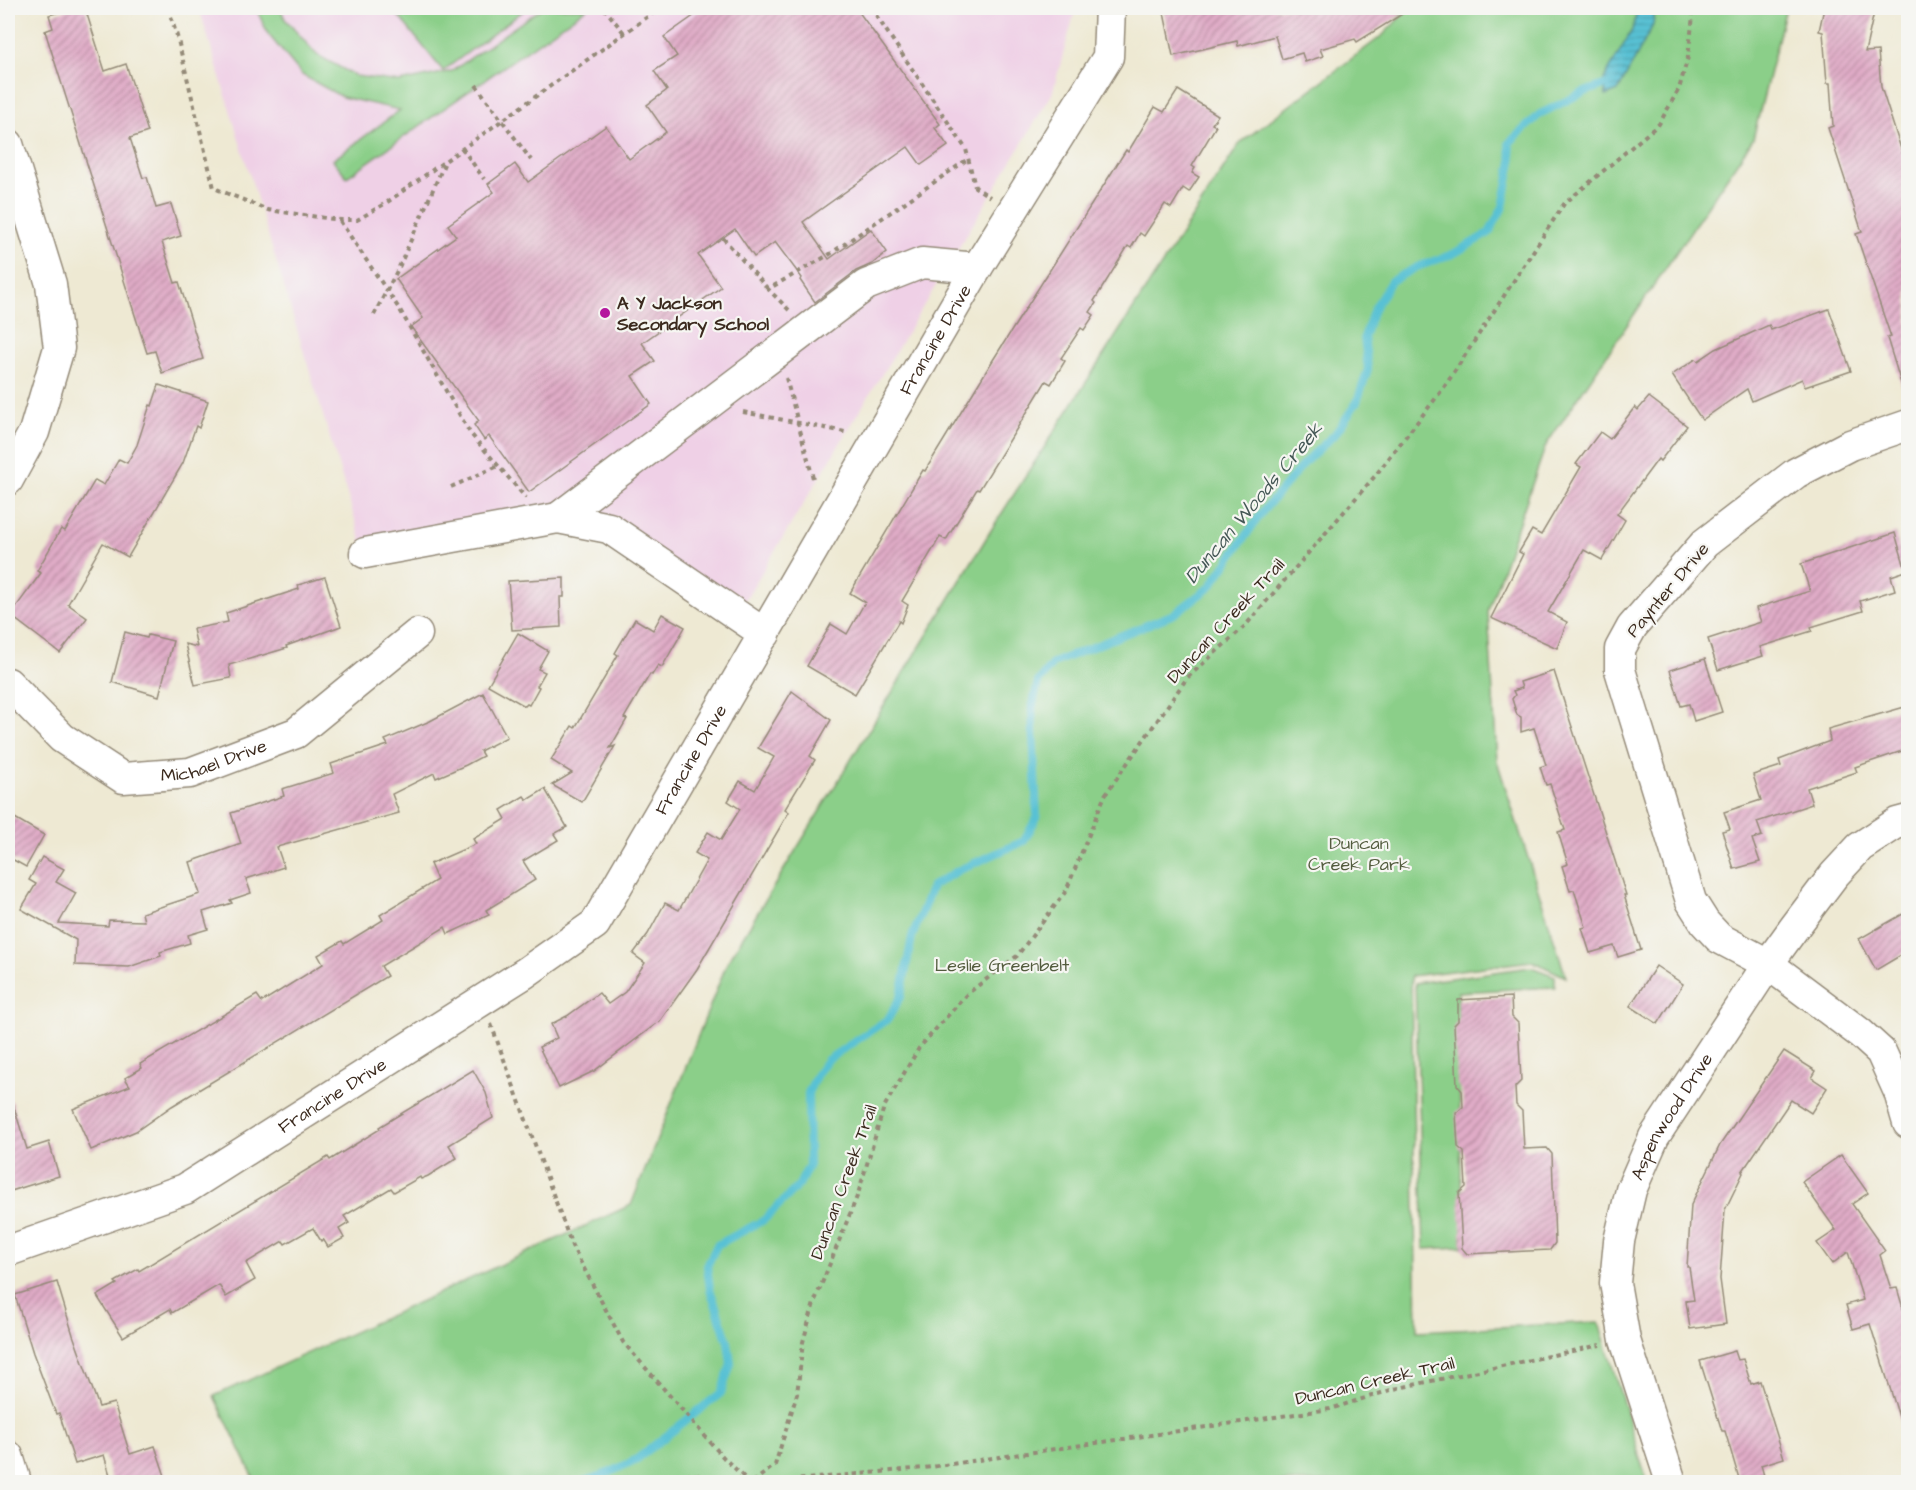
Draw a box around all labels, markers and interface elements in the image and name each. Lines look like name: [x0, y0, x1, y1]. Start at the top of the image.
street label: Francine Drive: [893, 280, 977, 400]
place label: A Y Jackson Secondary School: [616, 291, 769, 338]
marker: A Y Jackson Secondary School: [598, 306, 612, 320]
water label: Duncan Woods Creek: [1178, 416, 1330, 590]
street label: Paynter Drive: [1621, 537, 1716, 644]
street label: Duncan Creek Trail: [1161, 553, 1291, 689]
street label: Francine Drive: [649, 700, 733, 820]
street label: Michael Drive: [160, 733, 270, 788]
park label: Duncan Creek Park: [1308, 831, 1410, 877]
park label: Leslie Greenbelt: [935, 953, 1070, 978]
street label: Aspenwood Drive: [1624, 1048, 1719, 1184]
street label: Francine Drive: [273, 1051, 392, 1139]
street label: Duncan Creek Trail: [804, 1101, 884, 1263]
street label: Duncan Creek Trail: [1293, 1350, 1457, 1411]

